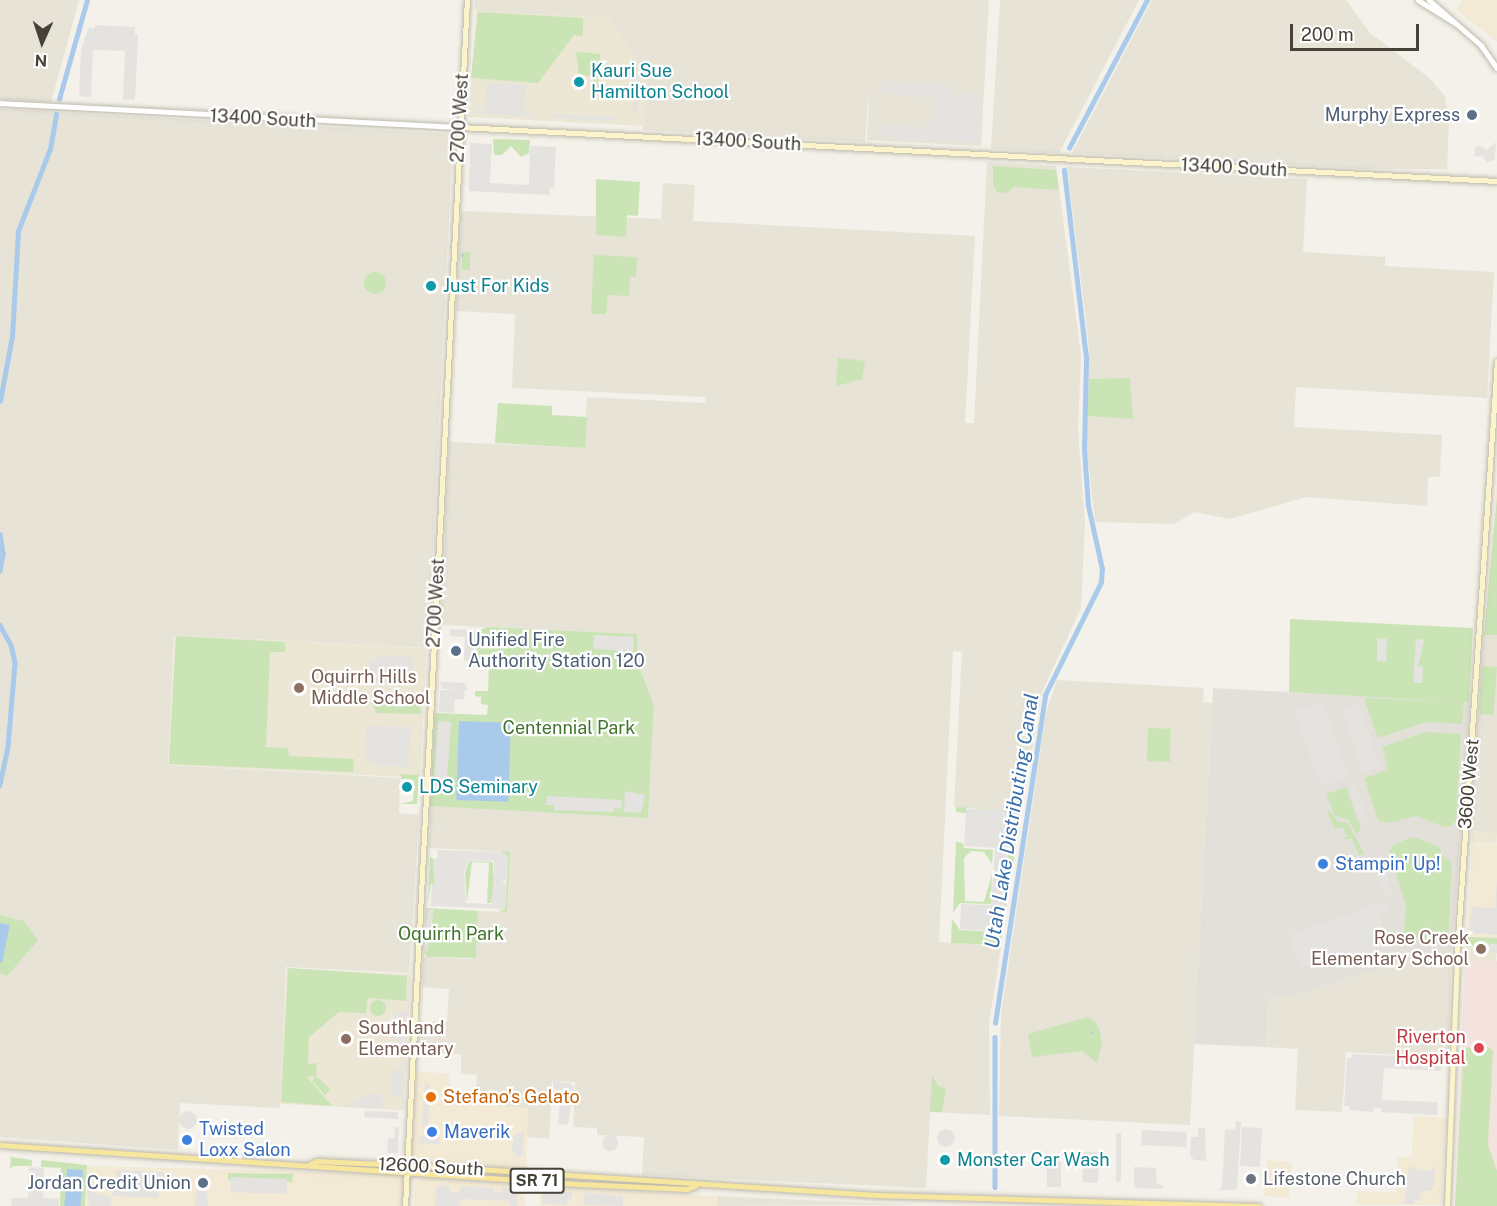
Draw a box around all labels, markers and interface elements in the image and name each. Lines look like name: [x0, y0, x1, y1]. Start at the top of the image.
north arrow: [12, 12, 72, 72]
scale bar: [1293, 12, 1422, 50]
text: 200 m: [1301, 24, 1354, 45]
text: N: [34, 51, 48, 70]
place label: Kauri Sue Hamilton School: [591, 61, 729, 104]
street label: 2700 West: [447, 73, 473, 163]
marker: Kauri Sue Hamilton School: [572, 75, 586, 89]
place label: Murphy Express: [1325, 104, 1460, 126]
street label: 13400 South: [209, 105, 317, 133]
marker: Murphy Express: [1465, 108, 1479, 122]
street label: 13400 South: [694, 128, 802, 156]
street label: 13400 South: [1180, 154, 1288, 182]
place label: Just For Kids: [443, 275, 549, 297]
marker: Just For Kids: [424, 279, 438, 293]
street label: 2700 West: [423, 558, 449, 648]
place label: Unified Fire Authority Station 120: [468, 630, 645, 672]
marker: Unified Fire Authority Station 120: [449, 644, 463, 658]
place label: Oquirrh Hills Middle School: [311, 667, 430, 710]
marker: Oquirrh Hills Middle School: [292, 681, 306, 695]
water label: Utah Lake Distributing Canal: [980, 692, 1044, 950]
park label: Centennial Park: [503, 717, 635, 739]
street label: 3600 West: [1454, 738, 1484, 830]
place label: LDS Seminary: [419, 776, 538, 798]
marker: LDS Seminary: [400, 780, 414, 794]
place label: Stampin' Up!: [1335, 853, 1441, 875]
marker: Stampin' Up!: [1316, 857, 1330, 871]
park label: Oquirrh Park: [398, 923, 504, 945]
place label: Rose Creek Elementary School: [1311, 928, 1469, 970]
marker: Rose Creek Elementary School: [1474, 942, 1488, 956]
place label: Southland Elementary: [358, 1018, 454, 1060]
place label: Riverton Hospital: [1396, 1027, 1466, 1070]
marker: Southland Elementary: [339, 1032, 353, 1046]
marker: Riverton Hospital: [1470, 1039, 1488, 1057]
place label: Stefano's Gelato: [443, 1086, 580, 1108]
marker: Stefano's Gelato: [424, 1090, 438, 1104]
place label: Twisted Loxx Salon: [199, 1119, 291, 1162]
place label: Maverik: [444, 1121, 510, 1143]
marker: Maverik: [425, 1125, 439, 1139]
marker: Twisted Loxx Salon: [180, 1133, 194, 1147]
place label: Monster Car Wash: [957, 1149, 1110, 1171]
street label: 12600 South: [378, 1153, 484, 1181]
marker: Monster Car Wash: [938, 1153, 952, 1167]
road number: SR 71: [508, 1168, 566, 1194]
place label: Lifestone Church: [1263, 1168, 1406, 1190]
place label: Jordan Credit Union: [27, 1172, 191, 1194]
marker: Lifestone Church: [1244, 1172, 1258, 1186]
marker: Jordan Credit Union: [196, 1176, 210, 1190]

